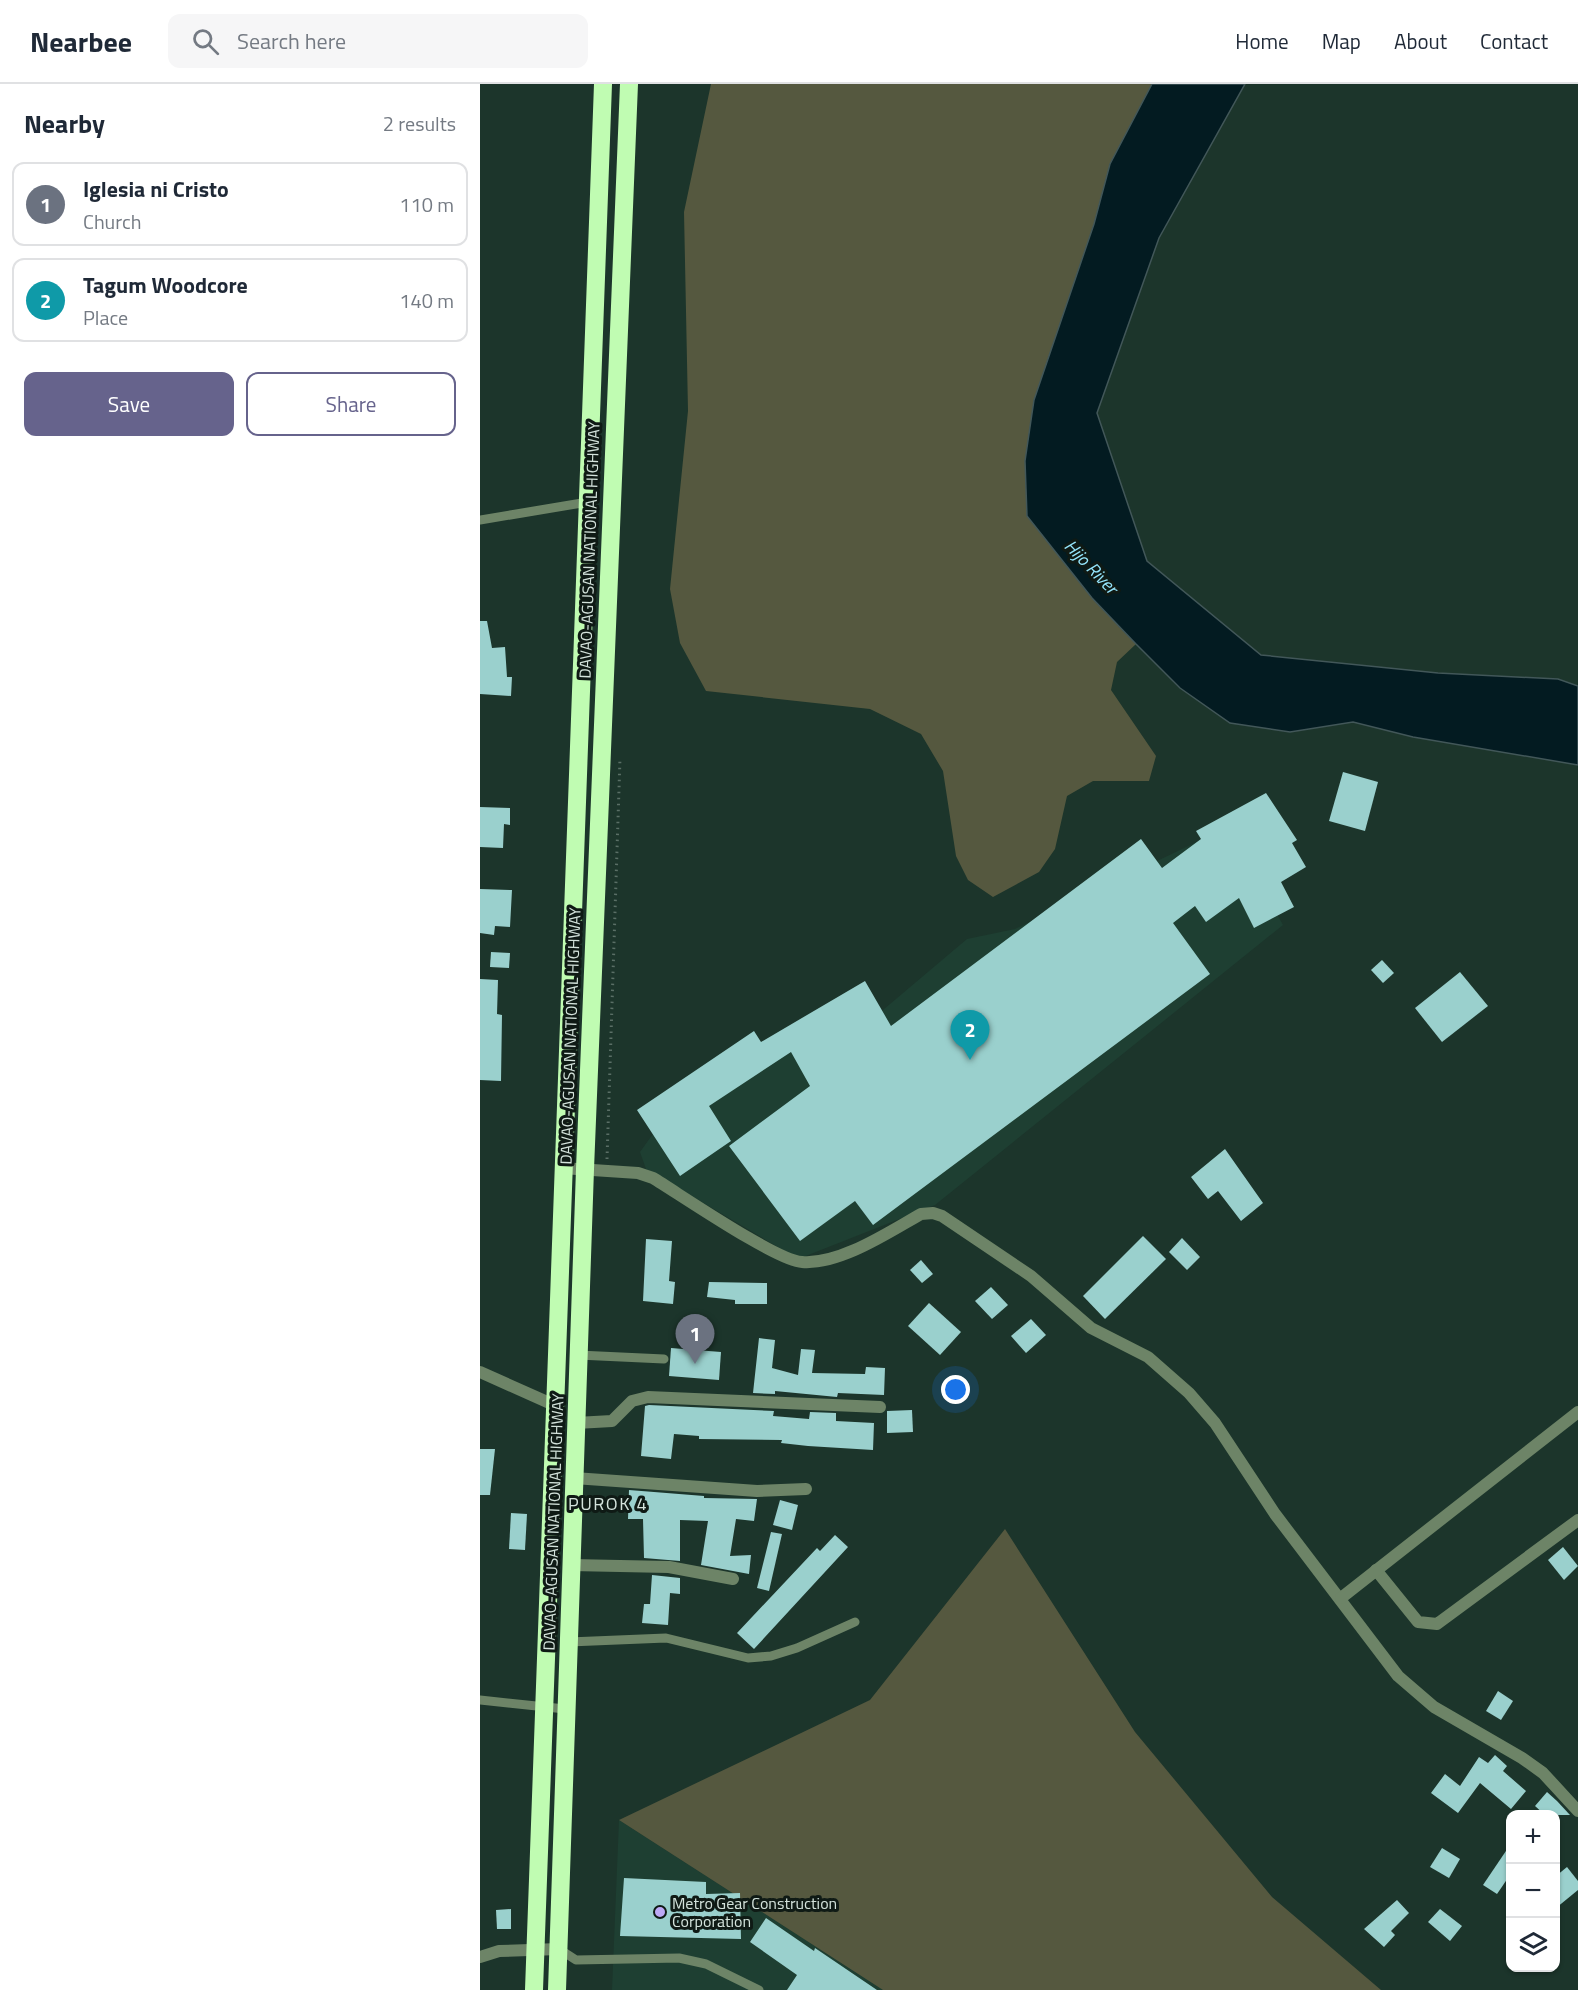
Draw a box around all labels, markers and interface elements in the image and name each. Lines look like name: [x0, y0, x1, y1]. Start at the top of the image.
search box: [168, 14, 588, 68]
text: Nearbee: [30, 20, 132, 63]
text: Search here: [237, 24, 346, 58]
icon: search: [189, 25, 222, 58]
text: Home: [1235, 25, 1289, 57]
text: Map: [1322, 25, 1361, 57]
text: About: [1394, 25, 1447, 57]
text: Contact: [1480, 25, 1548, 57]
text: Nearby: [24, 104, 105, 143]
text: 2 results: [383, 108, 456, 139]
text: Iglesia ni Cristo: [83, 172, 229, 206]
text: 1: [40, 189, 51, 220]
text: 110 m: [399, 189, 454, 220]
text: Church: [83, 206, 141, 237]
text: Tagum Woodcore: [83, 268, 248, 302]
text: 2: [40, 285, 51, 316]
text: 140 m: [399, 285, 454, 316]
text: Place: [83, 302, 128, 333]
button: Save: [24, 372, 234, 436]
button: Share: [246, 372, 456, 436]
street label: DAVAO-AGUSAN NATIONAL HIGHWAY: [573, 421, 605, 679]
water label: Hijo River: [1058, 533, 1126, 602]
street label: DAVAO-AGUSAN NATIONAL HIGHWAY: [554, 907, 586, 1165]
pin: 2: [950, 1010, 990, 1060]
pin: 1: [676, 1314, 714, 1364]
your location: [941, 1375, 970, 1404]
street label: DAVAO-AGUSAN NATIONAL HIGHWAY: [537, 1393, 569, 1651]
district label: PUROK 4: [568, 1490, 648, 1517]
map controls: [1506, 1810, 1560, 1972]
button: +: [1506, 1810, 1560, 1864]
button: −: [1506, 1864, 1560, 1918]
place label: Metro Gear Construction Corporation: [672, 1891, 837, 1933]
marker: Metro Gear Construction Corporation: [653, 1905, 667, 1919]
button: layers: [1506, 1918, 1560, 1972]

